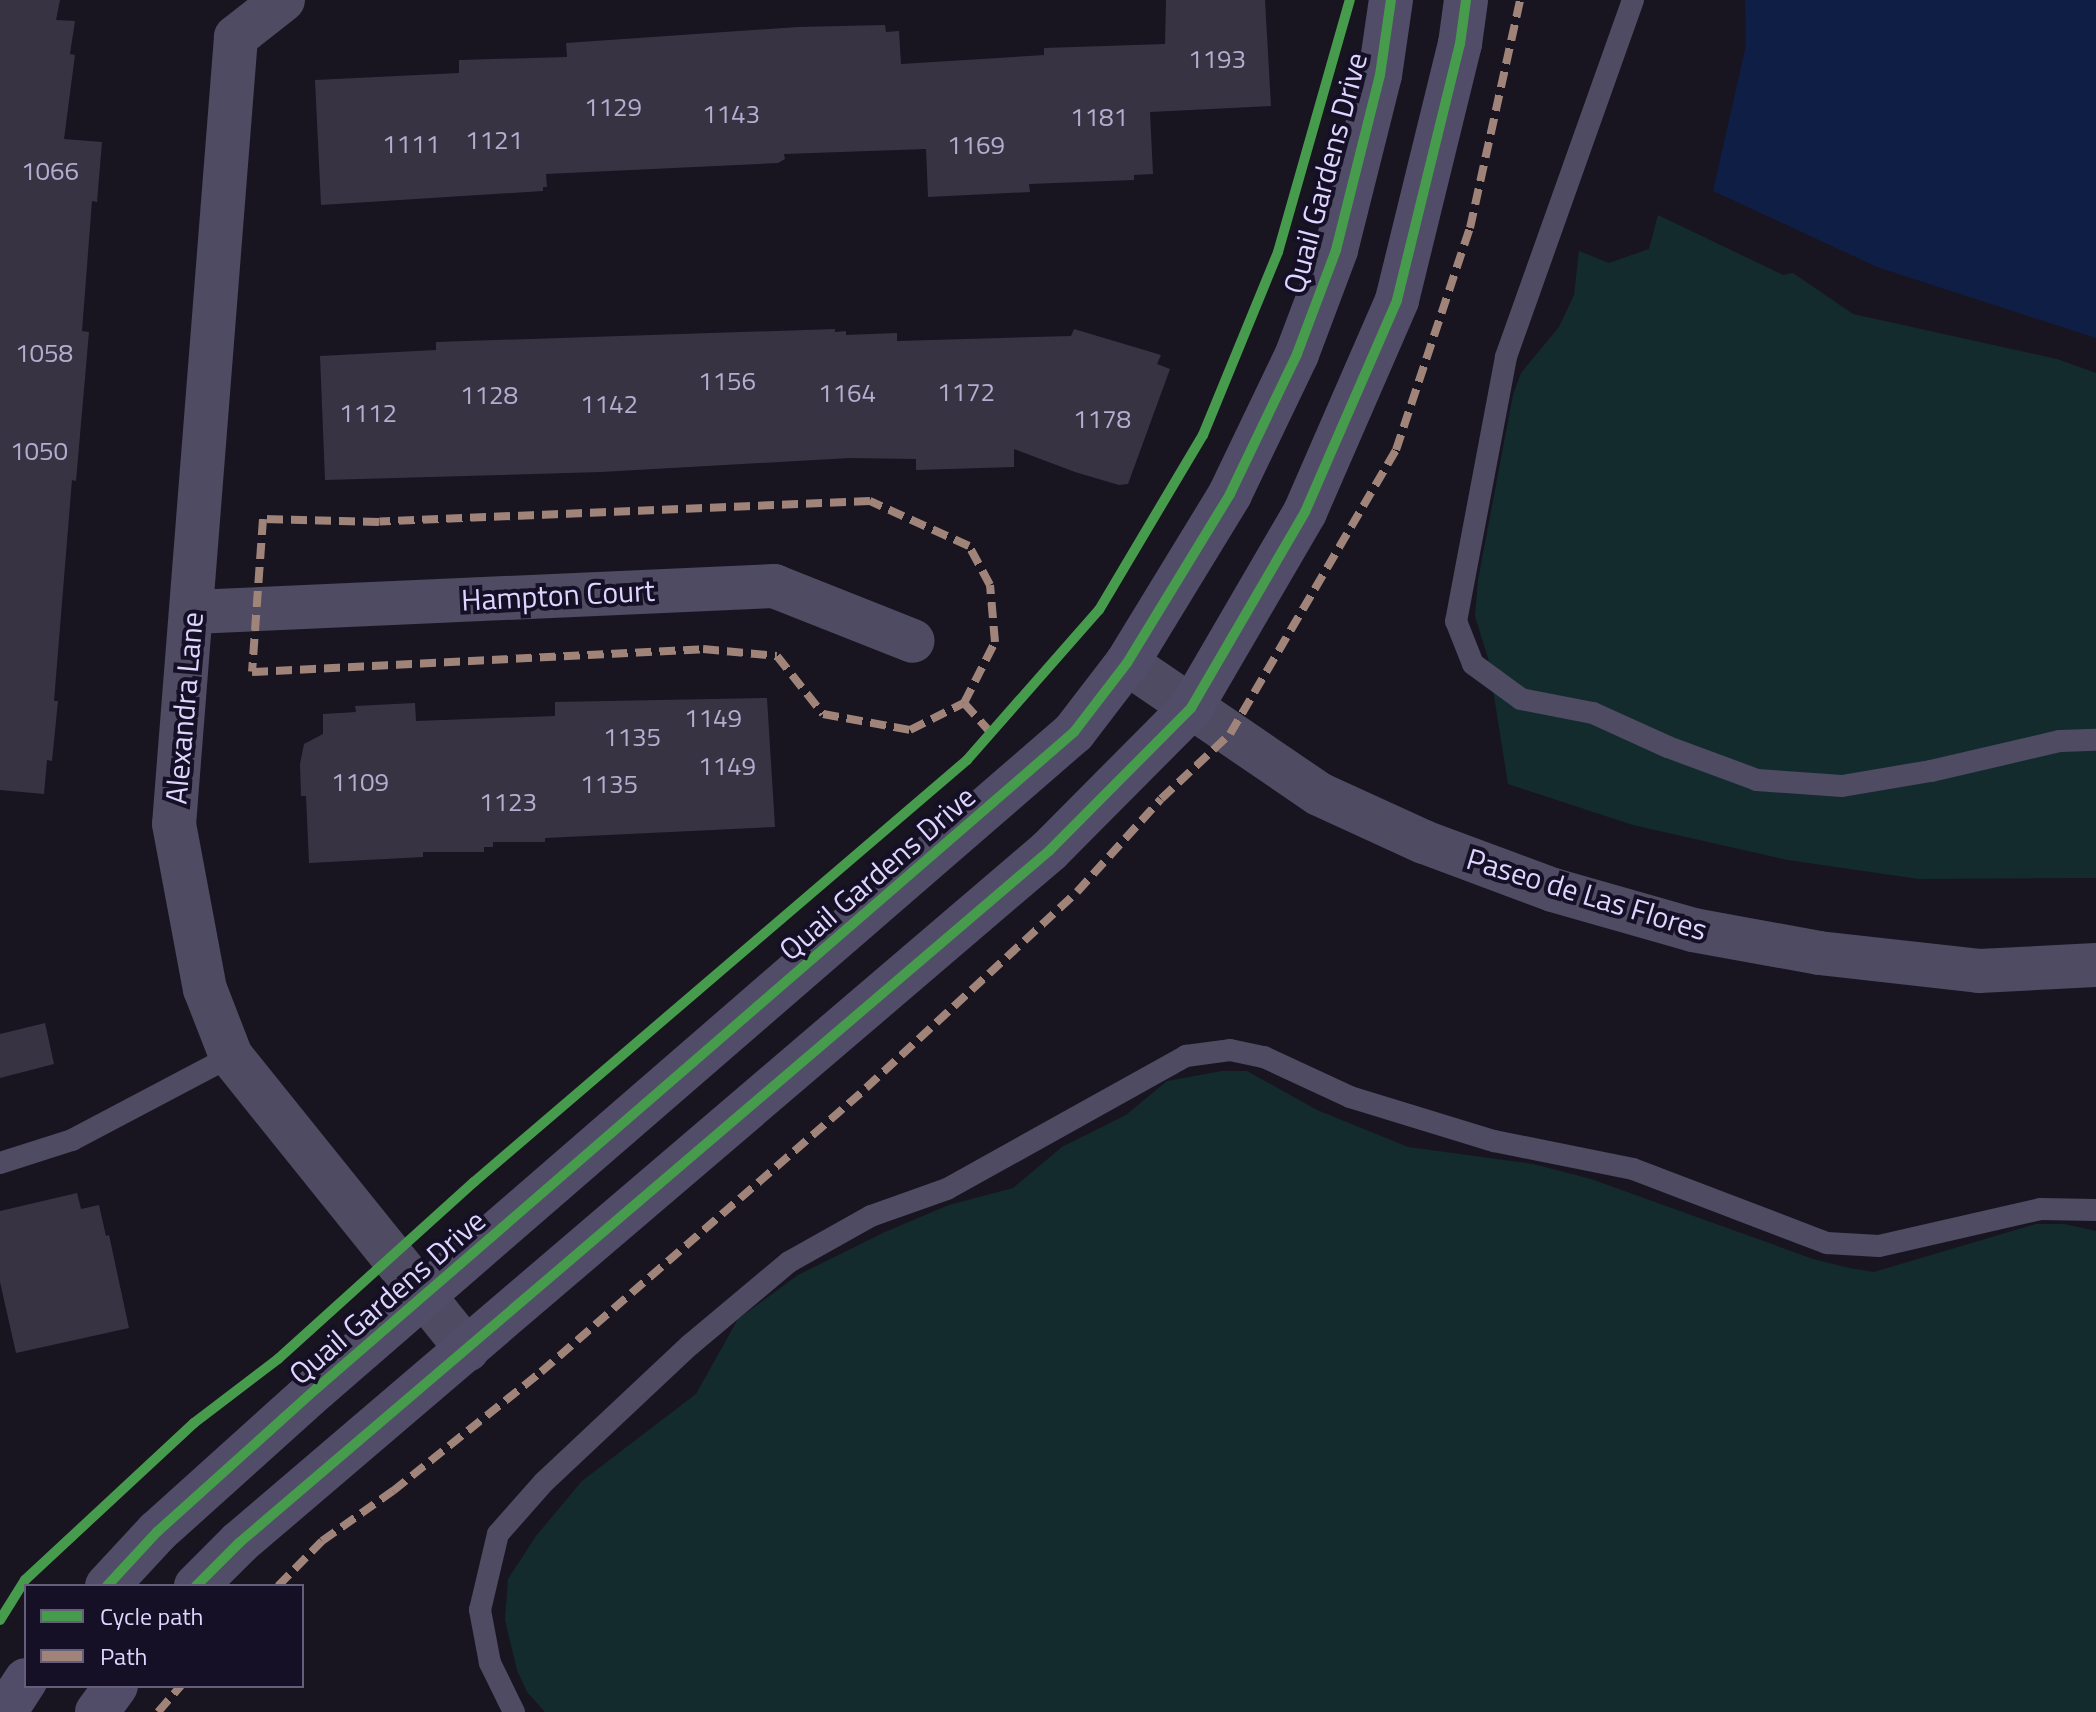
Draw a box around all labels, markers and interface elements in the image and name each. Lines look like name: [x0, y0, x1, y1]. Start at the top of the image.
house number: 1193: [1188, 43, 1246, 75]
street label: Quail Gardens Drive: [1276, 49, 1374, 297]
house number: 1129: [584, 91, 642, 123]
house number: 1143: [702, 98, 760, 130]
house number: 1181: [1070, 101, 1128, 133]
house number: 1121: [465, 124, 523, 156]
house number: 1111: [382, 128, 440, 160]
house number: 1169: [947, 129, 1005, 161]
house number: 1066: [21, 155, 79, 187]
house number: 1058: [15, 337, 73, 369]
house number: 1156: [698, 365, 756, 397]
house number: 1172: [937, 376, 995, 408]
house number: 1164: [818, 377, 876, 409]
house number: 1128: [460, 379, 518, 411]
house number: 1142: [580, 388, 638, 420]
house number: 1112: [339, 397, 397, 429]
house number: 1178: [1073, 403, 1131, 435]
house number: 1050: [10, 435, 68, 467]
street label: Hampton Court: [460, 572, 656, 618]
street label: Alexandra Lane: [158, 610, 210, 806]
house number: 1149: [684, 702, 742, 734]
house number: 1135: [603, 721, 661, 753]
house number: 1149: [698, 750, 756, 782]
house number: 1109: [331, 766, 389, 798]
house number: 1135: [580, 768, 638, 800]
street label: Quail Gardens Drive: [772, 778, 982, 968]
house number: 1123: [479, 786, 537, 818]
street label: Paseo de Las Flores: [1462, 840, 1712, 948]
street label: Quail Gardens Drive: [282, 1202, 492, 1392]
legend: [24, 1584, 304, 1688]
text: Cycle path: [100, 1598, 203, 1634]
text: Path: [100, 1638, 147, 1674]

